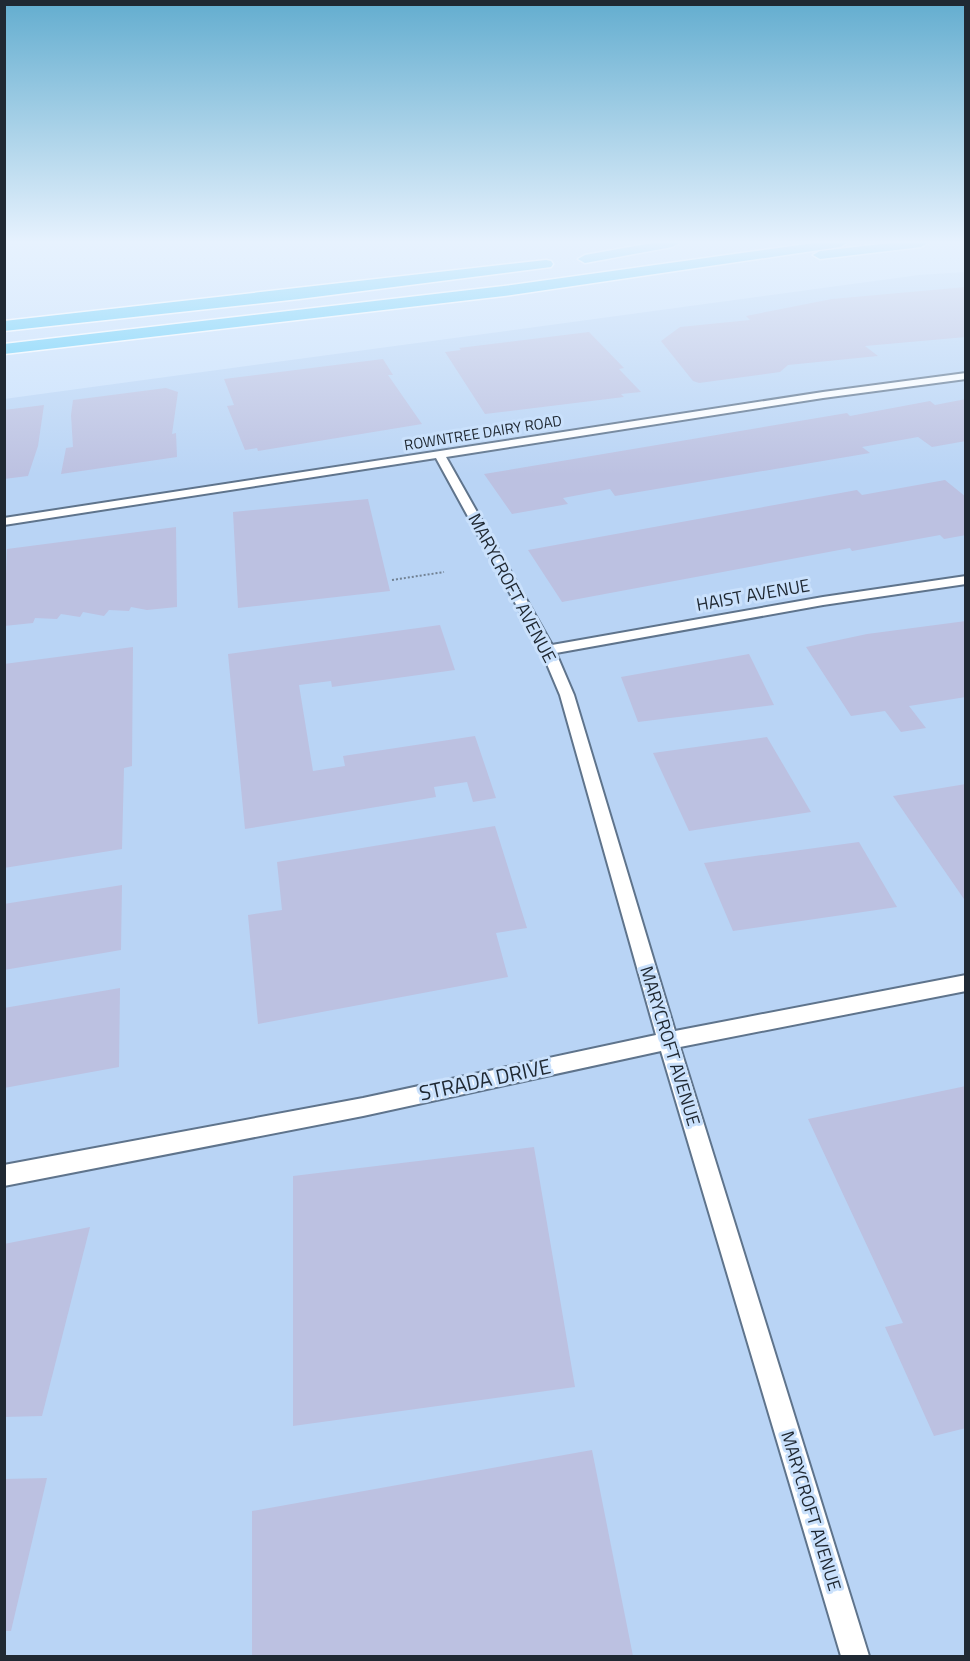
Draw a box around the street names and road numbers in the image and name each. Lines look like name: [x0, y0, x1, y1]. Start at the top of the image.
street label: ROWNTREE DAIRY ROAD: [402, 409, 563, 456]
street label: MARYCROFT AVENUE: [462, 508, 563, 667]
street label: HAIST AVENUE: [694, 571, 812, 618]
street label: MARYCROFT AVENUE: [633, 963, 708, 1129]
street label: STRADA DRIVE: [416, 1049, 553, 1109]
street label: MARYCROFT AVENUE: [774, 1428, 849, 1594]

